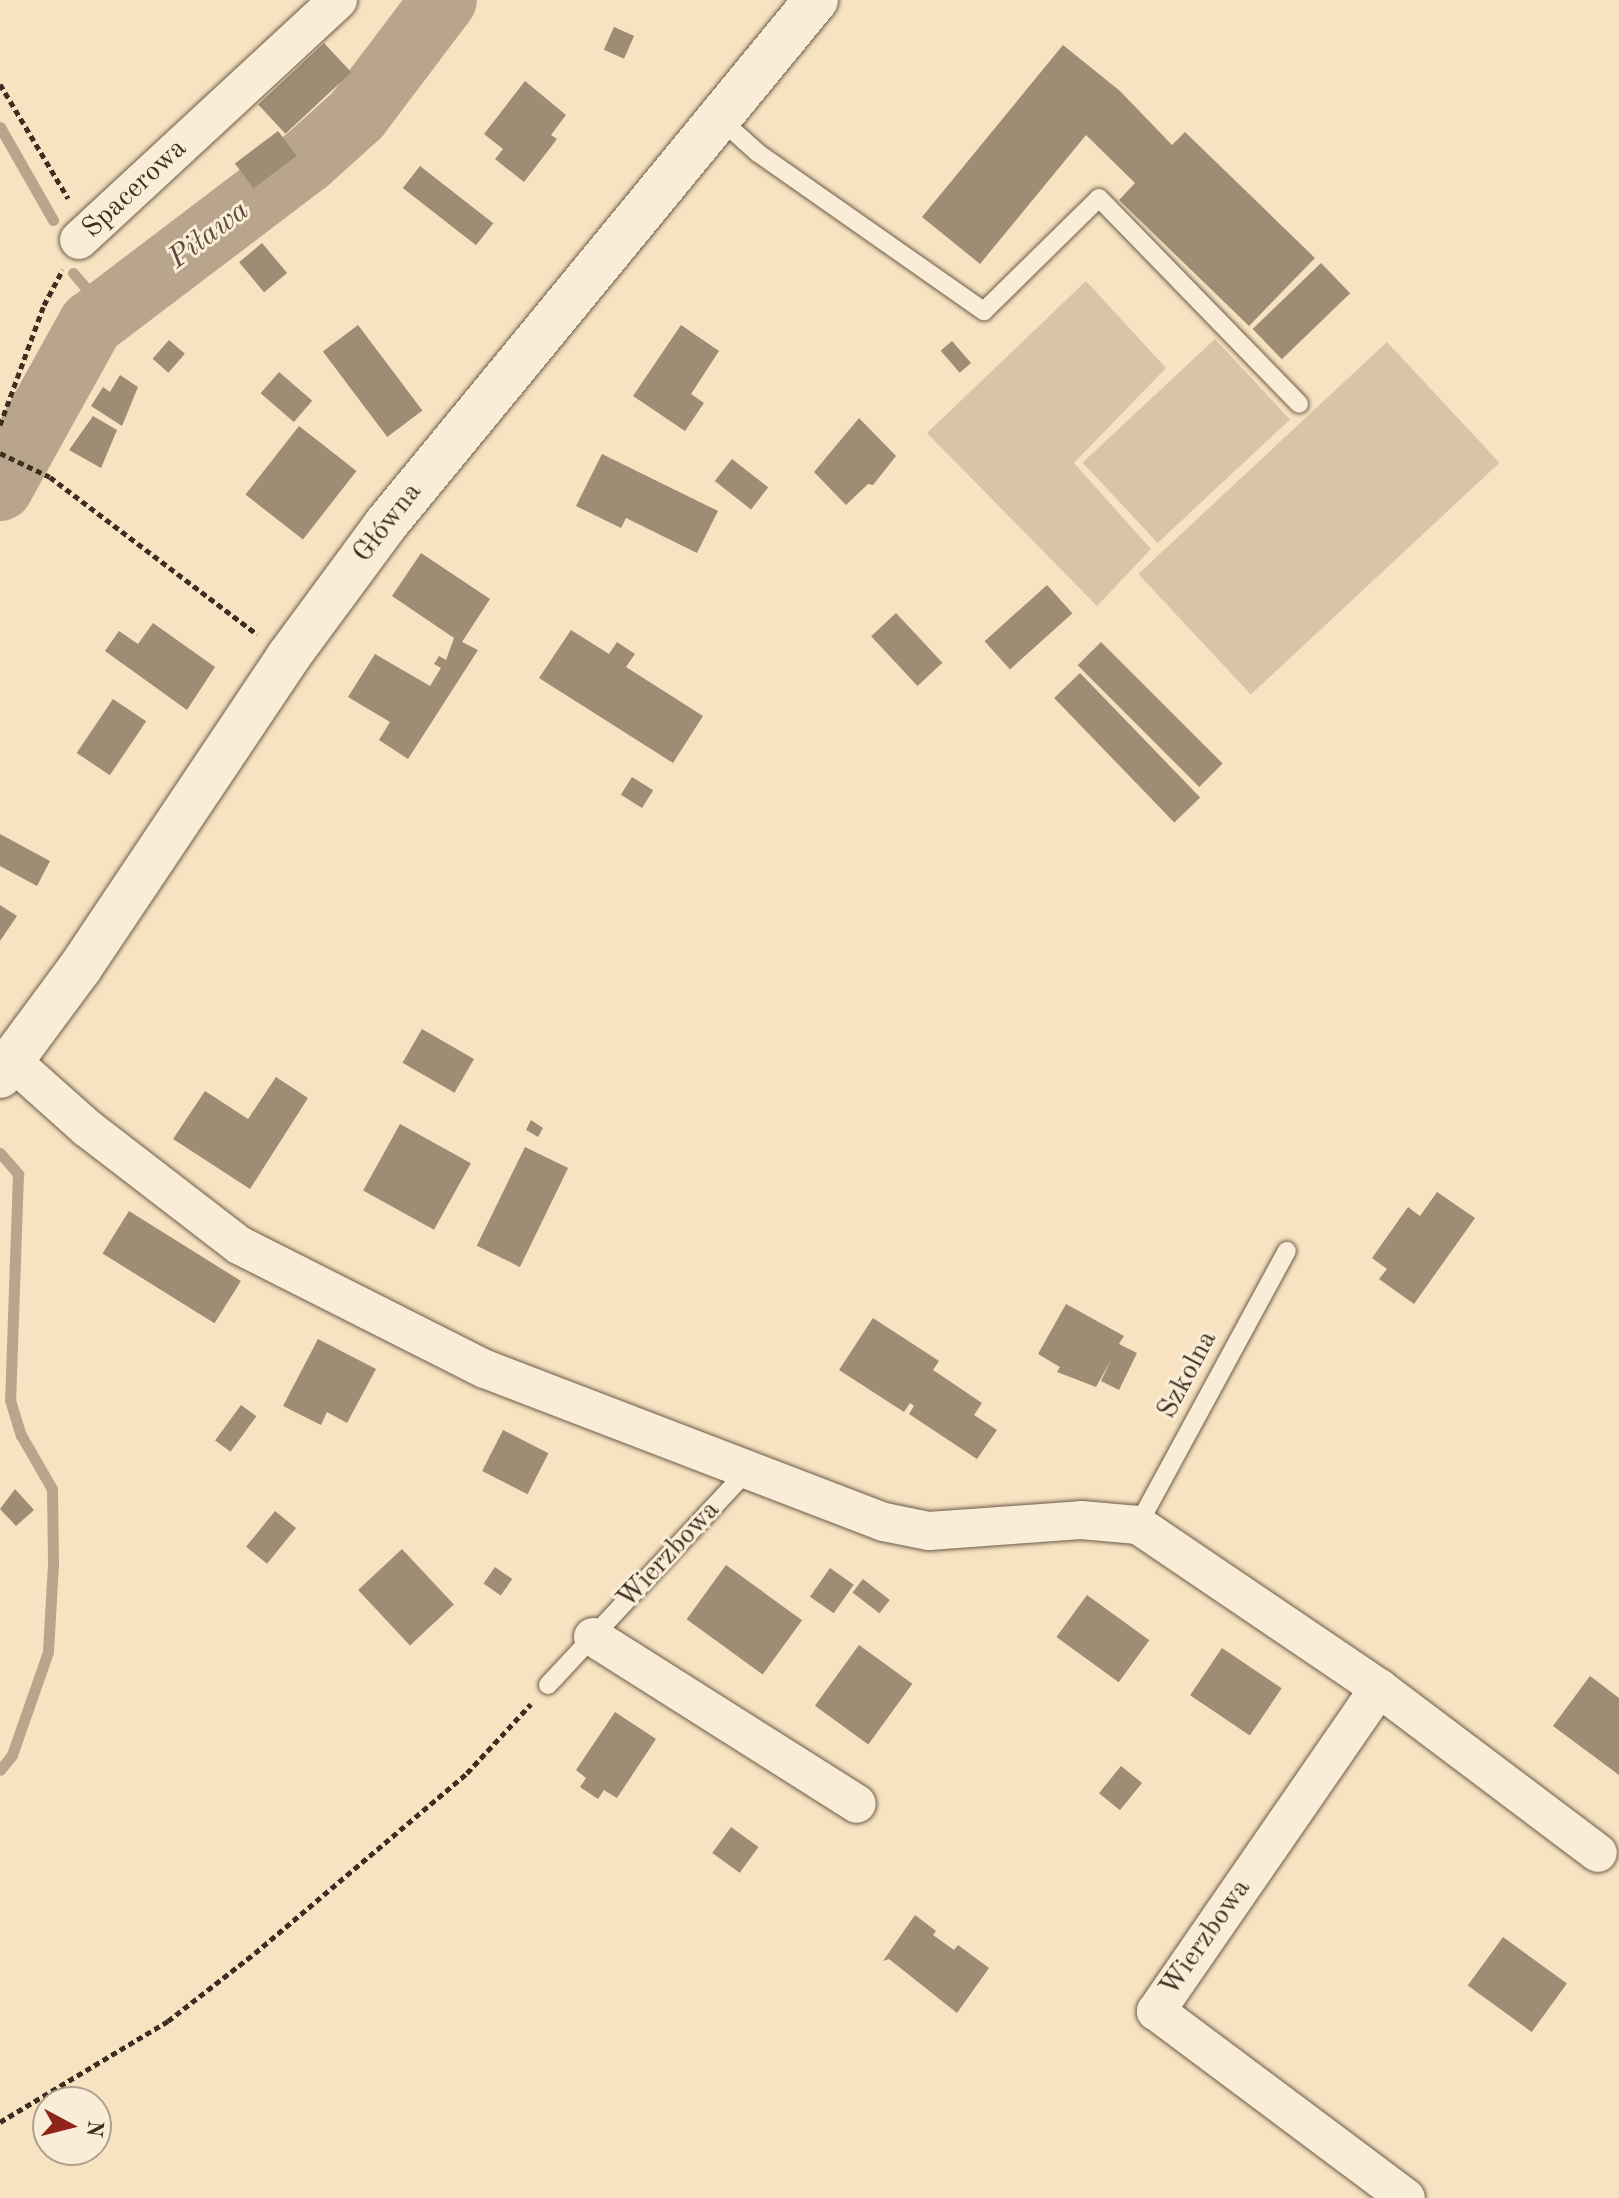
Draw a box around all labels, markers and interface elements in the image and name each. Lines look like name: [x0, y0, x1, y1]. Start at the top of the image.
street label: Spacerowa: [76, 132, 194, 246]
water label: Piława: [161, 193, 257, 277]
street label: Główna: [346, 476, 430, 570]
street label: Szkolna: [1151, 1325, 1225, 1425]
street label: Wierzbowa: [611, 1494, 727, 1616]
street label: Wierzbowa: [1153, 1873, 1259, 2003]
north arrow: [32, 2086, 112, 2166]
text: N: [82, 2119, 106, 2138]

